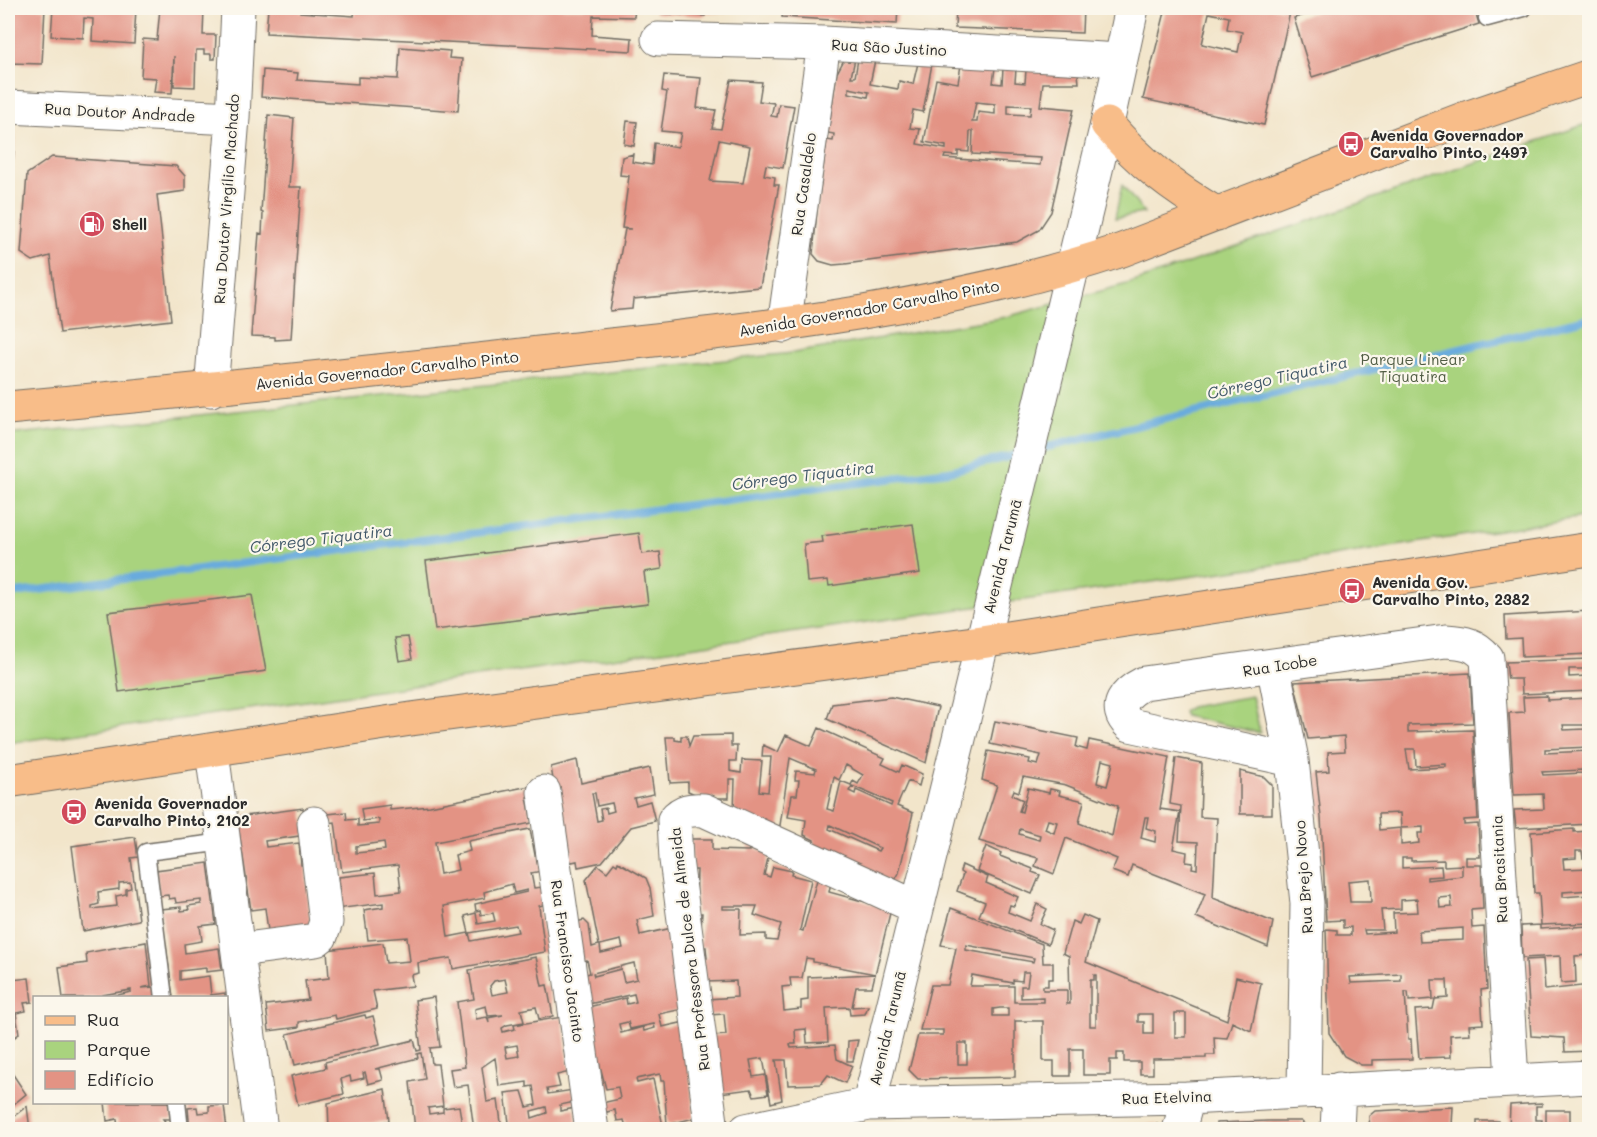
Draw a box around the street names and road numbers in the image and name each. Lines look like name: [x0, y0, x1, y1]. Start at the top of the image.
street label: Rua São Justino: [831, 34, 947, 60]
street label: Rua Doutor Virgílio Machado: [209, 93, 243, 305]
street label: Rua Doutor Andrade: [44, 98, 196, 126]
street label: Rua Casaldelo: [786, 131, 820, 237]
street label: Avenida Governador Carvalho Pinto: [737, 275, 1001, 341]
street label: Avenida Governador Carvalho Pinto: [255, 346, 519, 394]
street label: Avenida Tarumã: [978, 497, 1026, 615]
street label: Rua Icobe: [1241, 649, 1319, 681]
street label: Rua Brasitania: [1486, 814, 1512, 924]
street label: Rua Brejo Novo: [1289, 820, 1317, 934]
street label: Rua Professora Dulce de Almeida: [664, 826, 714, 1072]
street label: Rua Francisco Jacinto: [547, 879, 589, 1043]
street label: Avenida Tarumã: [864, 969, 910, 1087]
street label: Rua Etelvina: [1121, 1085, 1213, 1109]

